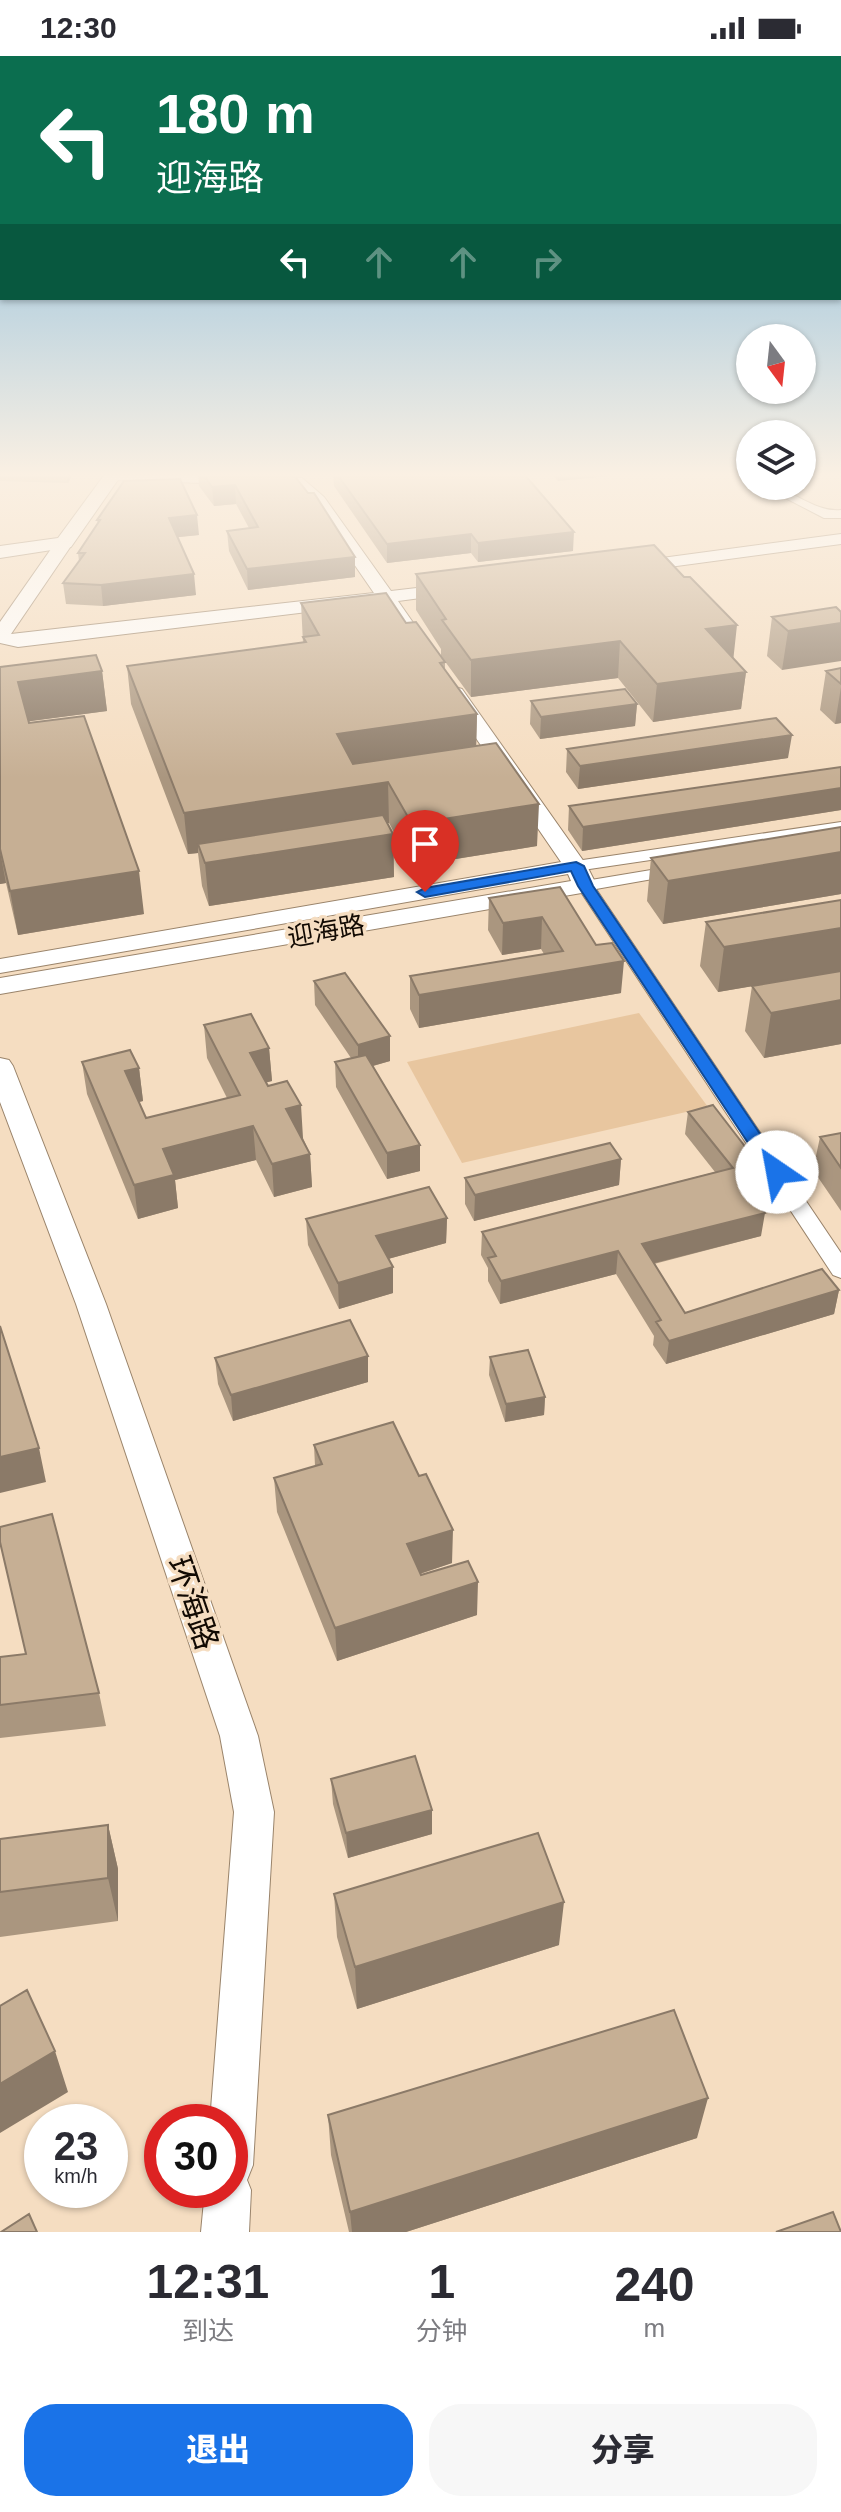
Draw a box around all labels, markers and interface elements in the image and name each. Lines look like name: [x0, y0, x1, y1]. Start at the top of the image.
text: 12:30: [40, 11, 117, 44]
text: 180 m: [156, 82, 315, 145]
icon: left: [24, 88, 128, 192]
text: 迎海路: [156, 157, 264, 198]
icon: left: [273, 240, 317, 284]
icon: ahead: [357, 240, 401, 284]
icon: ahead: [441, 240, 485, 284]
icon: right: [525, 240, 569, 284]
north arrow: [736, 324, 816, 404]
map controls: [736, 324, 816, 500]
button: layers: [736, 420, 816, 500]
pin: [391, 810, 459, 892]
icon: arrive: [403, 822, 447, 866]
street label: 迎海路: [285, 909, 367, 953]
position arrow: [735, 1130, 819, 1214]
street label: 环海路: [160, 1552, 226, 1654]
speed limit sign: 30: [144, 2104, 248, 2208]
text: 23: [54, 2124, 98, 2168]
text: km/h: [54, 2165, 98, 2187]
text: 12:31: [147, 2255, 269, 2308]
text: 1: [428, 2255, 455, 2308]
text: 240: [614, 2258, 694, 2311]
text: m: [644, 2313, 665, 2343]
text: 到达: [182, 2316, 234, 2346]
text: 分钟: [416, 2316, 468, 2346]
button: 退出: [24, 2404, 413, 2496]
button: 分享: [429, 2404, 817, 2496]

